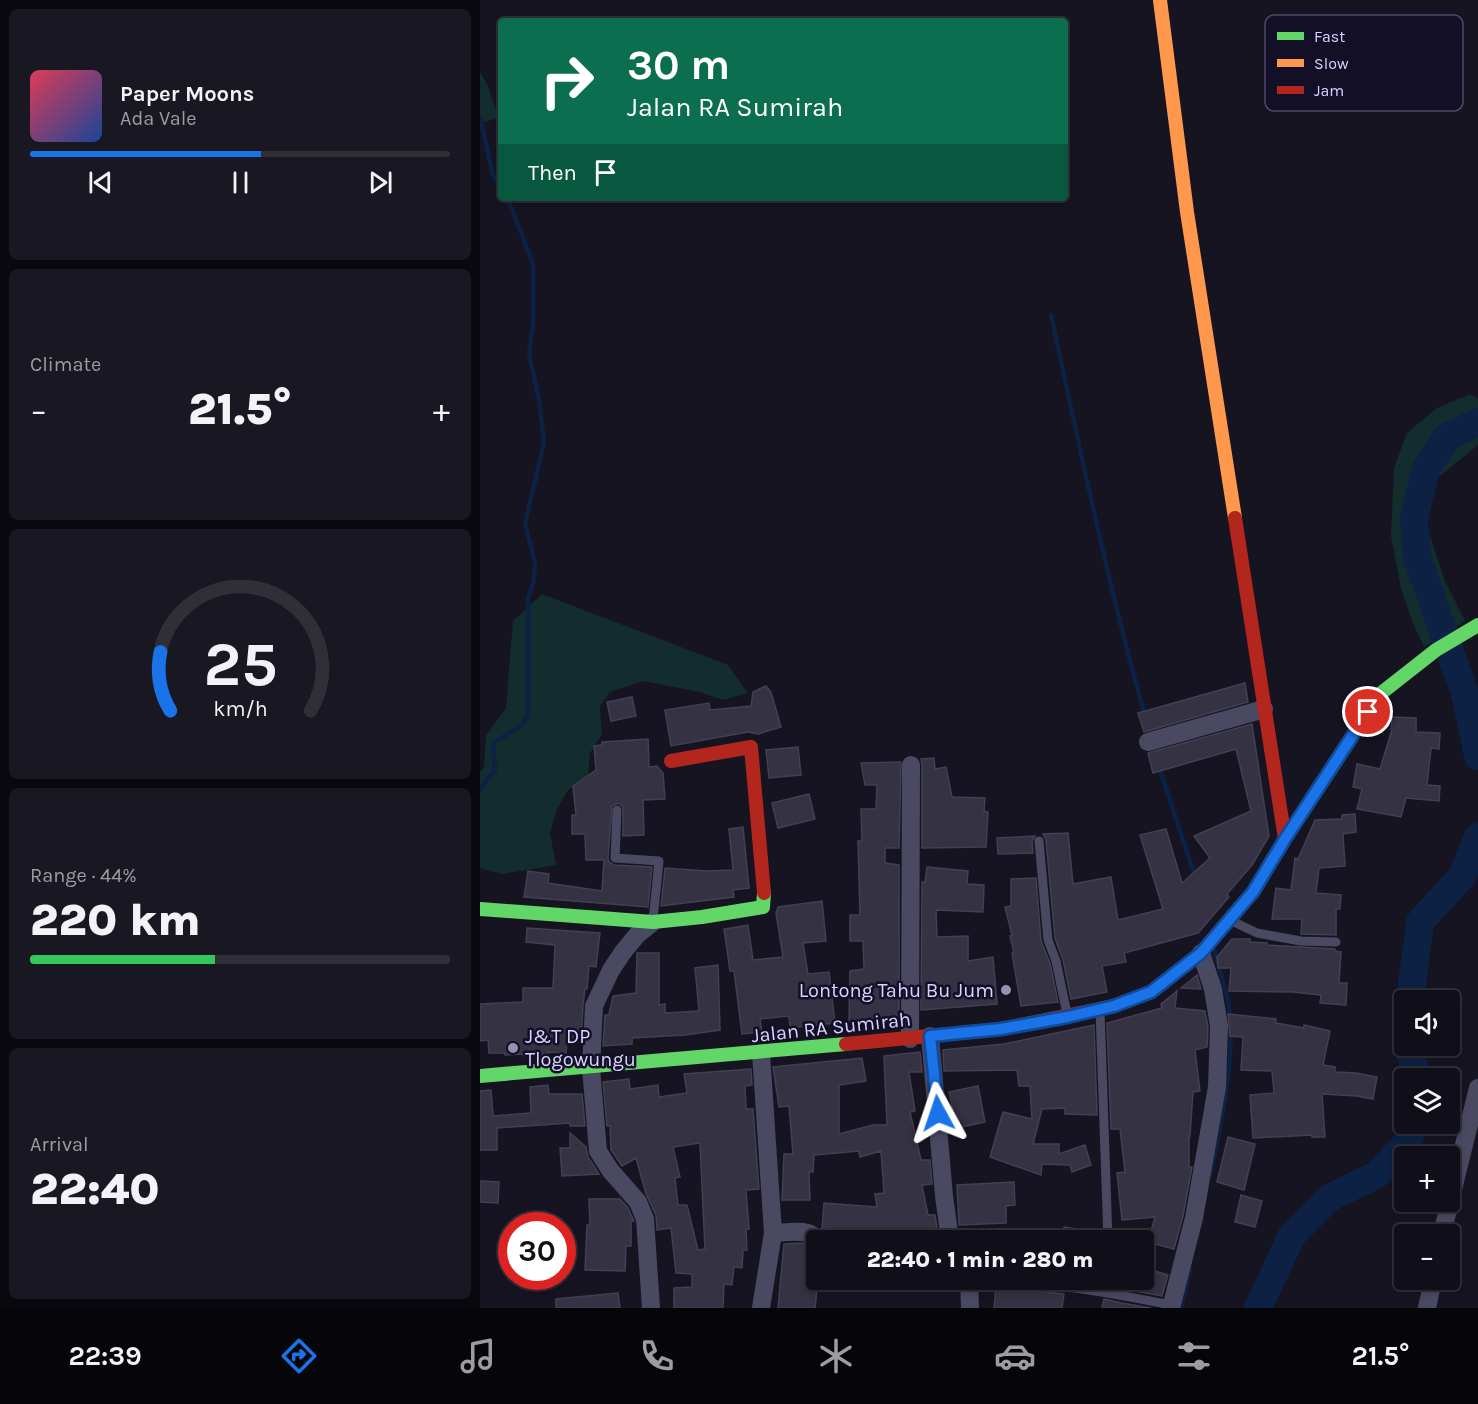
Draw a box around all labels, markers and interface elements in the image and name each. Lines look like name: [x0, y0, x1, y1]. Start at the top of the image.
legend: [1265, 15, 1463, 111]
text: Fast: [1314, 27, 1345, 46]
text: 30 m: [627, 40, 730, 90]
icon: right: [528, 42, 606, 120]
text: Slow: [1314, 54, 1349, 73]
text: Paper Moons: [120, 81, 254, 107]
text: Jam: [1314, 81, 1344, 100]
text: Jalan RA Sumirah: [627, 91, 843, 123]
text: Ada Vale: [120, 107, 197, 130]
icon: arrive: [589, 156, 622, 189]
text: Then: [528, 160, 577, 186]
icon: previous: [84, 166, 117, 199]
icon: pause: [224, 166, 257, 199]
icon: next: [364, 166, 397, 199]
text: Climate: [30, 353, 101, 376]
text: 21.5°: [188, 383, 292, 435]
text: −: [30, 391, 47, 429]
text: +: [433, 391, 450, 429]
text: 25: [203, 628, 277, 701]
pin: [1342, 686, 1393, 737]
icon: arrive: [1351, 695, 1384, 728]
text: km/h: [213, 696, 267, 721]
text: Range · 44%: [30, 864, 137, 887]
text: 220 km: [30, 894, 201, 946]
place label: Lontong Tahu Bu Jum: [799, 979, 994, 1002]
marker: Lontong Tahu Bu Jum: [999, 983, 1013, 997]
map controls: [1394, 990, 1460, 1290]
button: sound: [1394, 990, 1460, 1056]
street label: Jalan RA Sumirah: [750, 1008, 912, 1047]
place label: J&T DP Tlogowungu: [525, 1025, 636, 1071]
marker: J&T DP Tlogowungu: [506, 1041, 520, 1055]
button: layers: [1394, 1068, 1460, 1134]
position arrow: [906, 1081, 970, 1145]
text: Arrival: [30, 1133, 89, 1156]
button: +: [1394, 1146, 1460, 1212]
text: 22:40: [30, 1163, 160, 1215]
speed limit sign: 30: [498, 1212, 576, 1290]
button: −: [1394, 1224, 1460, 1290]
text: 22:40 · 1 min · 280 m: [867, 1247, 1093, 1273]
icon: directions: [278, 1335, 320, 1377]
icon: music: [457, 1335, 499, 1377]
icon: phone: [636, 1335, 678, 1377]
icon: climate: [815, 1335, 857, 1377]
icon: car: [994, 1335, 1036, 1377]
icon: filters: [1173, 1335, 1215, 1377]
text: 22:39: [68, 1340, 142, 1372]
text: 21.5°: [1352, 1340, 1410, 1372]

